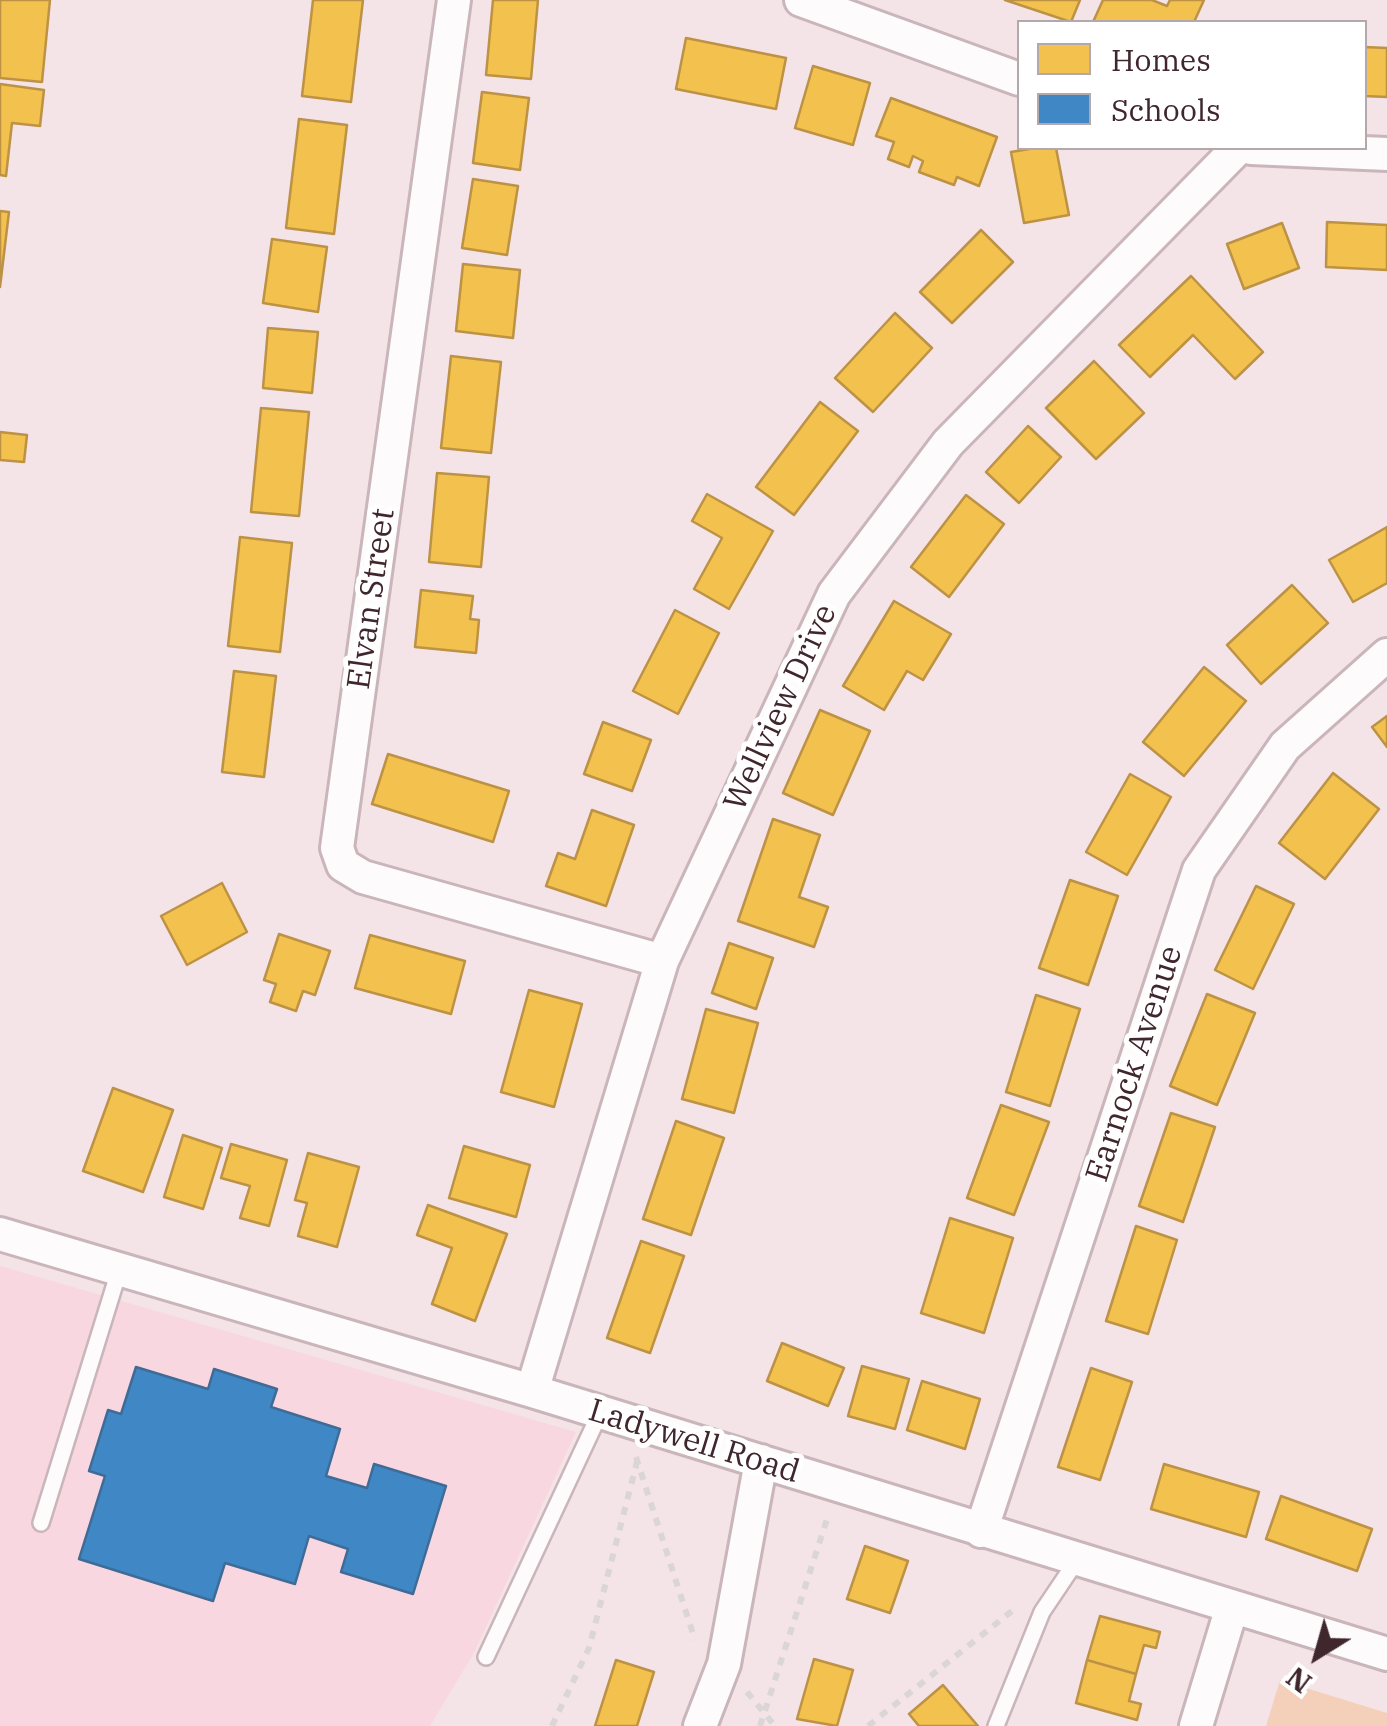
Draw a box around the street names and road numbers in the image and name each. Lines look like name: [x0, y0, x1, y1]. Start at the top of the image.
street label: Elvan Street: [340, 506, 404, 692]
street label: Wellview Drive: [716, 599, 846, 817]
street label: Earnock Avenue: [1079, 941, 1191, 1187]
street label: Ladywell Road: [584, 1392, 804, 1492]

